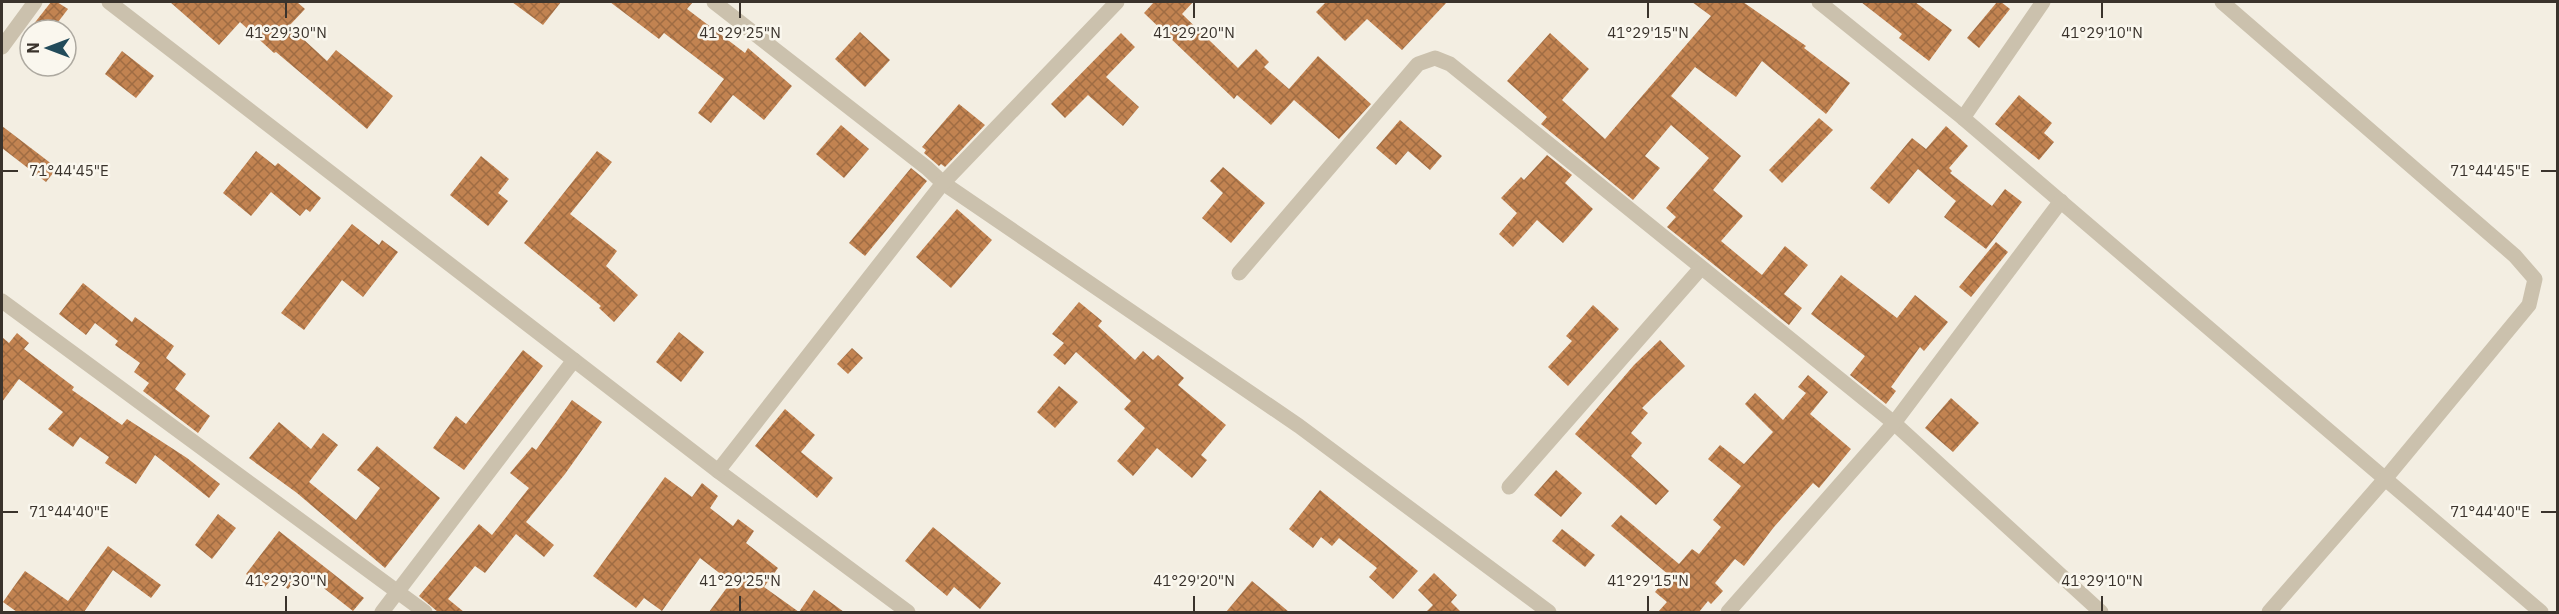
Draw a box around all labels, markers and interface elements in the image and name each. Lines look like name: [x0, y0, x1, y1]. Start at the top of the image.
north arrow: [18, 18, 78, 78]
text: 41°29'30"N: [245, 23, 327, 42]
text: 41°29'25"N: [699, 23, 781, 42]
text: 41°29'20"N: [1153, 23, 1235, 42]
text: 41°29'15"N: [1607, 23, 1689, 42]
text: 41°29'10"N: [2061, 23, 2143, 42]
text: N: [23, 42, 43, 54]
text: 71°44'45"E: [29, 161, 109, 180]
text: 71°44'45"E: [2450, 161, 2530, 180]
text: 71°44'40"E: [29, 502, 109, 521]
text: 71°44'40"E: [2450, 502, 2530, 521]
text: 41°29'30"N: [245, 571, 327, 590]
text: 41°29'25"N: [699, 571, 781, 590]
text: 41°29'20"N: [1153, 571, 1235, 590]
text: 41°29'15"N: [1607, 571, 1689, 590]
text: 41°29'10"N: [2061, 571, 2143, 590]

